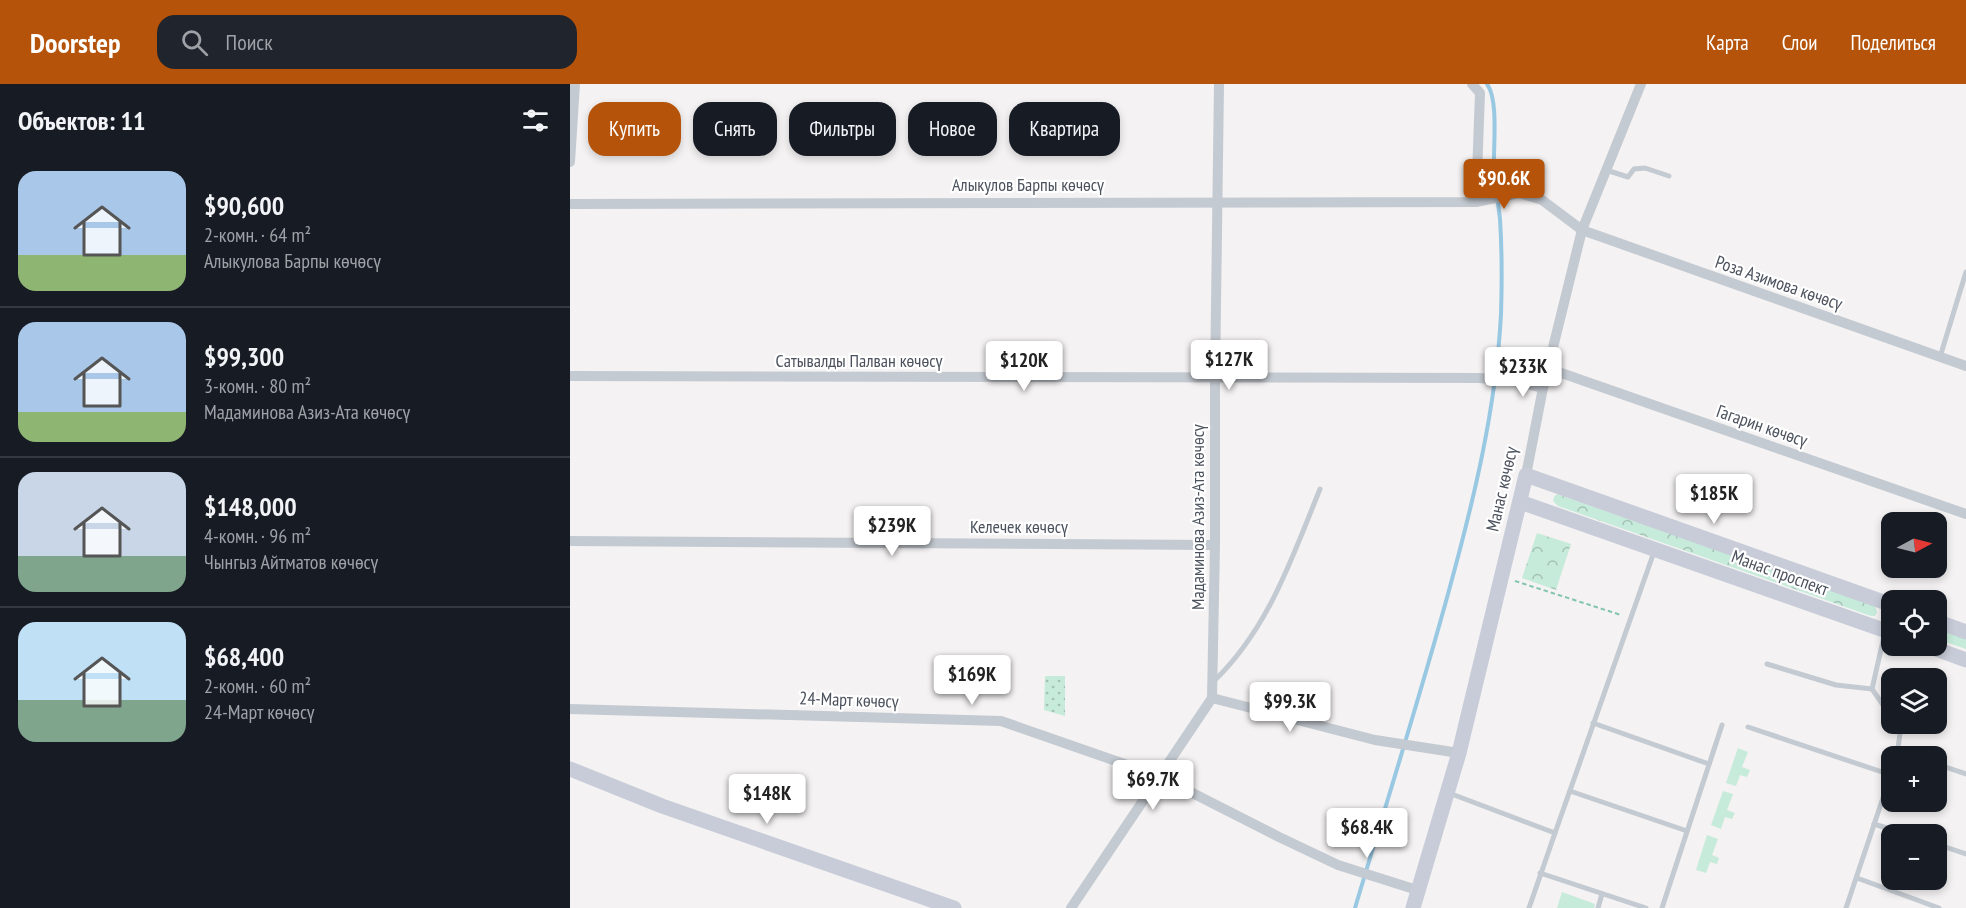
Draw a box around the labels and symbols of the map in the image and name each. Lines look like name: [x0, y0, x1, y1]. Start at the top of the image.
pin: $90.6K: [1455, 159, 1553, 210]
street label: Алыкулов Барпы көчөсү: [952, 173, 1104, 196]
street label: Роза Азимова көчөсү: [1712, 250, 1846, 315]
pin: $127K: [1187, 340, 1271, 391]
pin: $120K: [982, 341, 1066, 392]
pin: $233K: [1481, 347, 1565, 398]
street label: Сатывалды Палван көчөсү: [776, 349, 942, 372]
street label: Гагарин көчөсү: [1714, 399, 1811, 452]
street label: Мадаминова Азиз-Ата көчөсү: [1186, 424, 1209, 610]
street label: Манас көчөсү: [1481, 444, 1522, 534]
pin: $185K: [1672, 474, 1756, 525]
pin: $239K: [850, 506, 934, 557]
north arrow: [1881, 512, 1947, 578]
street label: Келечек көчөсү: [970, 515, 1068, 538]
street label: Манас проспект: [1729, 544, 1832, 601]
pin: $169K: [930, 655, 1014, 706]
pin: $99.3K: [1241, 682, 1339, 733]
street label: 24-Март көчөсү: [799, 686, 899, 713]
pin: $69.7K: [1104, 760, 1202, 811]
pin: $148K: [725, 774, 809, 825]
pin: $68.4K: [1318, 808, 1416, 859]

